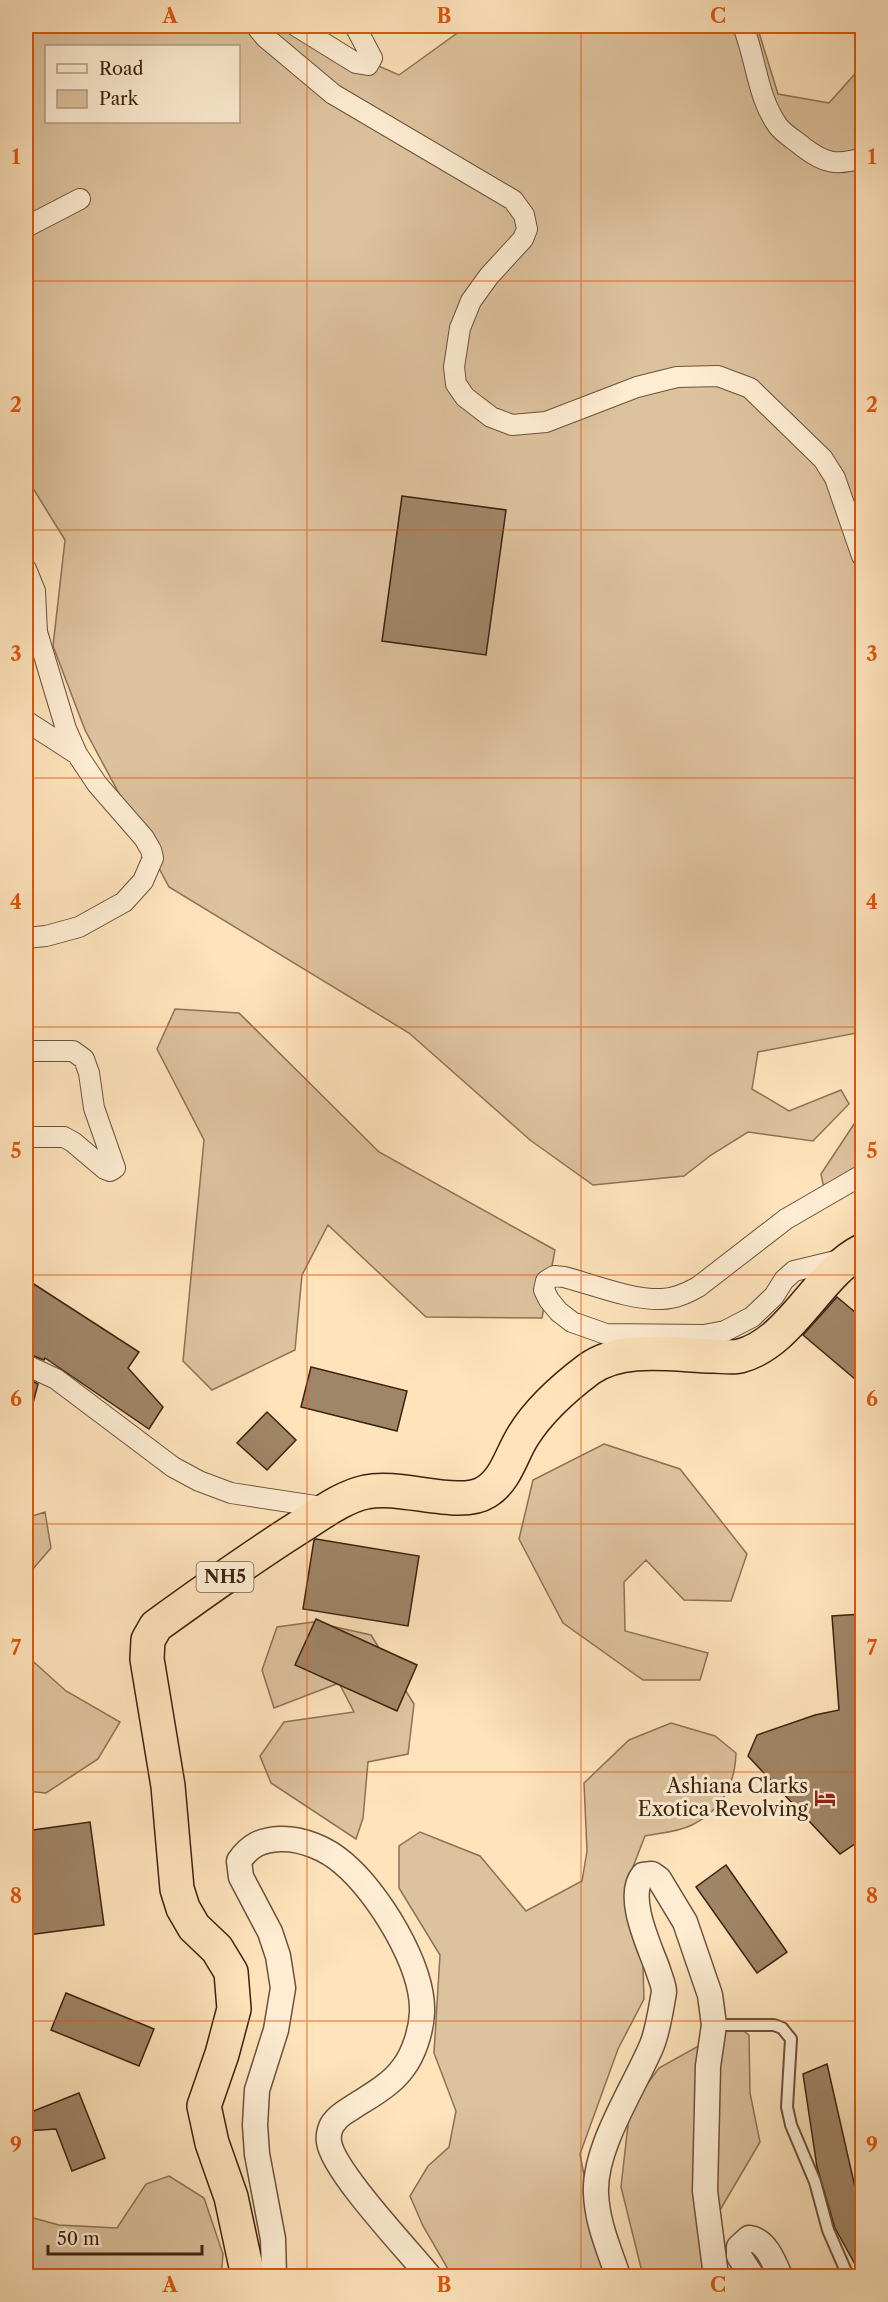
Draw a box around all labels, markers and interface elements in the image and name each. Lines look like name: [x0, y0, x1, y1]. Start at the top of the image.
text: A: [161, 4, 178, 28]
text: B: [437, 4, 452, 28]
text: C: [710, 4, 726, 28]
legend: [45, 45, 240, 123]
text: Road: [99, 58, 144, 80]
text: Park: [99, 88, 140, 110]
text: 1: [12, 145, 21, 169]
text: 1: [868, 145, 877, 169]
text: 2: [10, 393, 22, 417]
text: 2: [866, 393, 878, 417]
text: 3: [10, 642, 22, 666]
text: 3: [866, 642, 878, 666]
text: 4: [10, 890, 22, 914]
text: 4: [866, 890, 878, 914]
text: 5: [10, 1139, 22, 1163]
text: 5: [866, 1139, 878, 1163]
text: 6: [10, 1387, 22, 1411]
text: 6: [866, 1387, 878, 1411]
road number: NH5: [196, 1562, 254, 1592]
text: 7: [11, 1636, 22, 1660]
text: 7: [867, 1636, 878, 1660]
place label: Ashiana Clarks Exotica Revolving: [638, 1774, 808, 1821]
hotel icon: Ashiana Clarks Exotica Revolving: [813, 1786, 837, 1810]
text: 8: [10, 1884, 22, 1908]
text: 8: [866, 1884, 878, 1908]
text: 9: [10, 2133, 22, 2157]
text: 9: [866, 2133, 878, 2157]
scale bar: [48, 2218, 202, 2256]
text: 50 m: [57, 2228, 100, 2250]
text: A: [161, 2273, 178, 2297]
text: B: [437, 2273, 452, 2297]
text: C: [710, 2273, 726, 2297]

